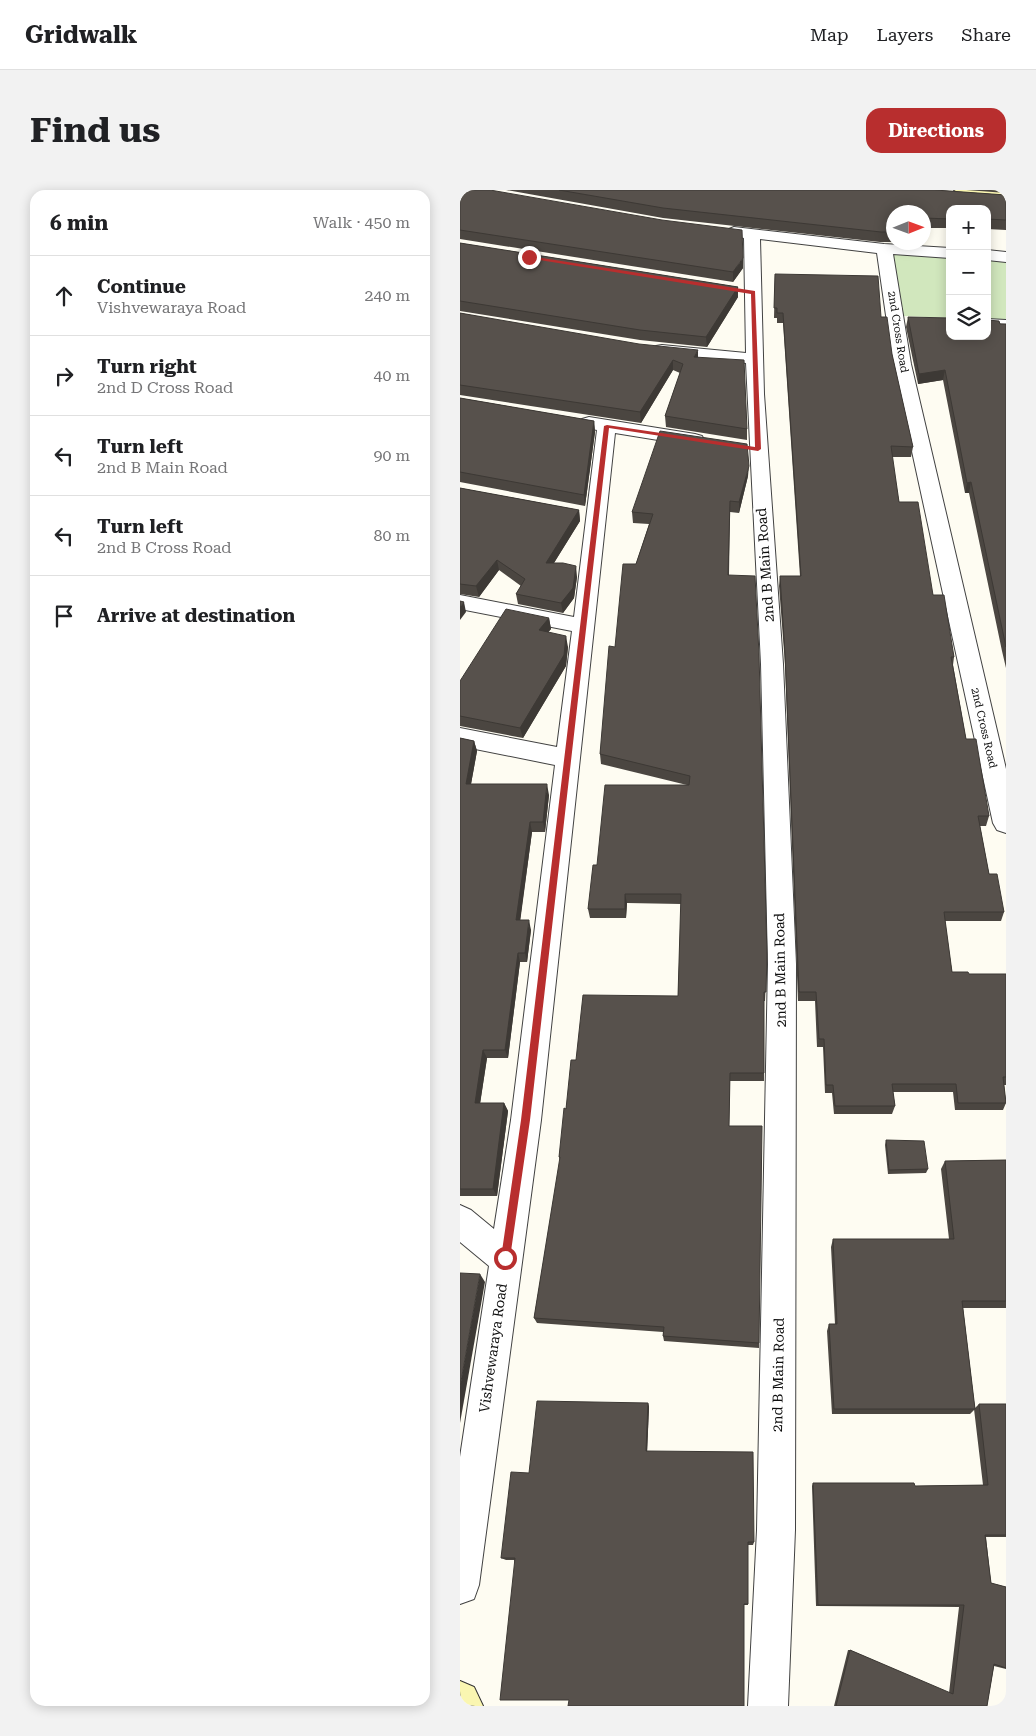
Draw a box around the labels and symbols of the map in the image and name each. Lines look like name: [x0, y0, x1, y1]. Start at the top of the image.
north arrow: [886, 205, 931, 250]
route end: [518, 246, 541, 269]
street label: 2nd Cross Road: [885, 290, 911, 374]
street label: 2nd B Main Road: [753, 507, 777, 623]
street label: 2nd Cross Road: [968, 686, 1000, 770]
street label: 2nd B Main Road: [771, 913, 789, 1027]
route start: [494, 1247, 517, 1270]
street label: Vishvewaraya Road: [476, 1282, 510, 1414]
street label: 2nd B Main Road: [769, 1318, 787, 1432]

